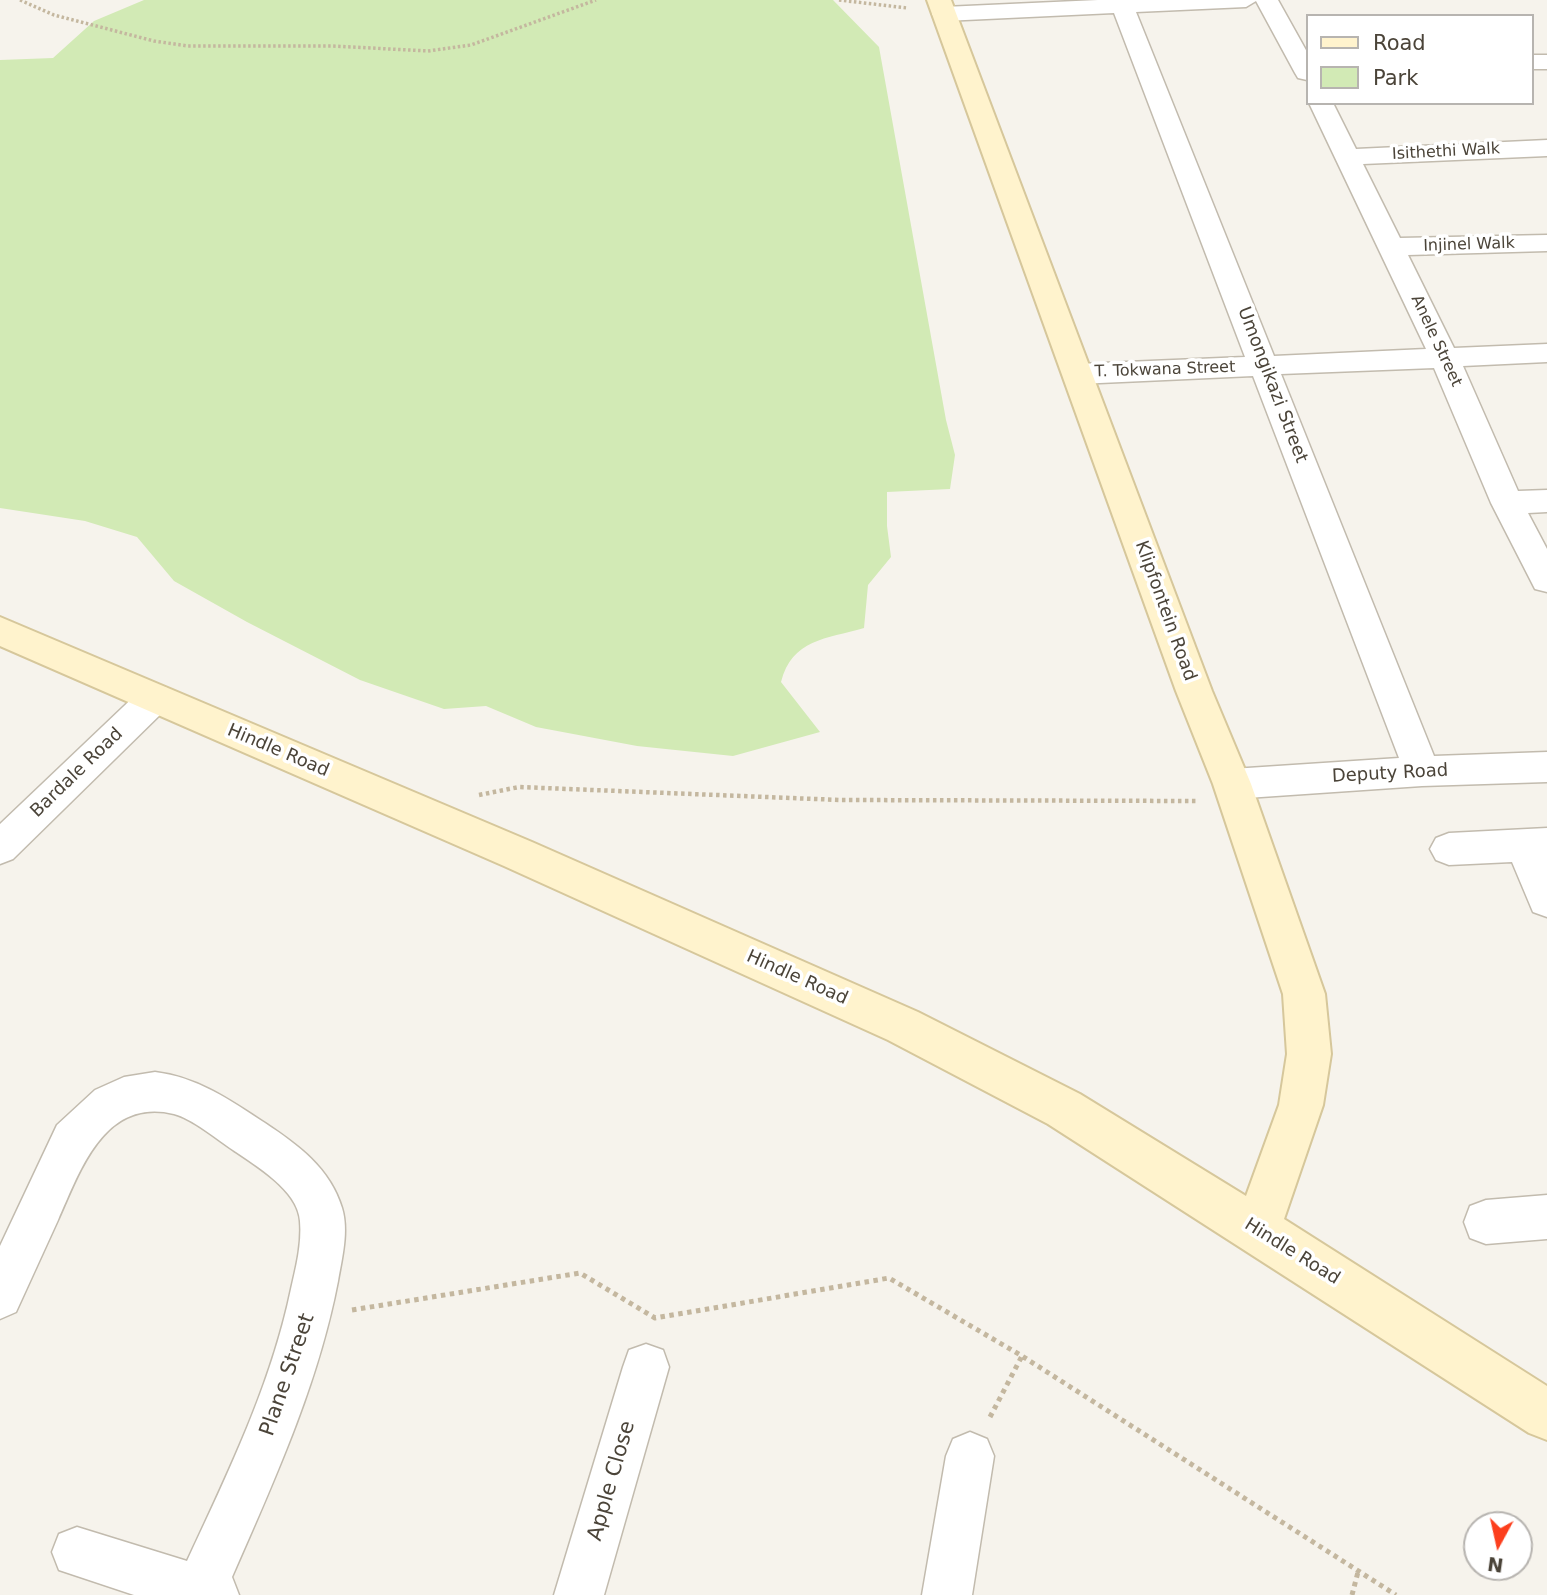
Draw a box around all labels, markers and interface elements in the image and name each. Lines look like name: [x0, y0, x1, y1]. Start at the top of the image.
legend: [1306, 14, 1533, 105]
text: Road: [1373, 31, 1426, 55]
text: Park: [1373, 66, 1418, 90]
street label: Isithethi Walk: [1392, 140, 1500, 164]
street label: Injinel Walk: [1423, 234, 1515, 256]
street label: Anele Street: [1406, 292, 1466, 390]
street label: Umongikazi Street: [1232, 304, 1312, 466]
street label: T. Tokwana Street: [1094, 358, 1236, 382]
street label: Klipfontein Road: [1130, 538, 1200, 684]
street label: Hindle Road: [224, 720, 332, 782]
street label: Bardale Road: [26, 724, 128, 822]
street label: Deputy Road: [1331, 760, 1449, 788]
street label: Hindle Road: [743, 946, 851, 1010]
street label: Hindle Road: [1240, 1214, 1344, 1290]
street label: Plane Street: [255, 1310, 321, 1440]
street label: Apple Close: [583, 1418, 641, 1544]
north arrow: [1463, 1511, 1533, 1581]
text: N: [1486, 1553, 1505, 1577]

